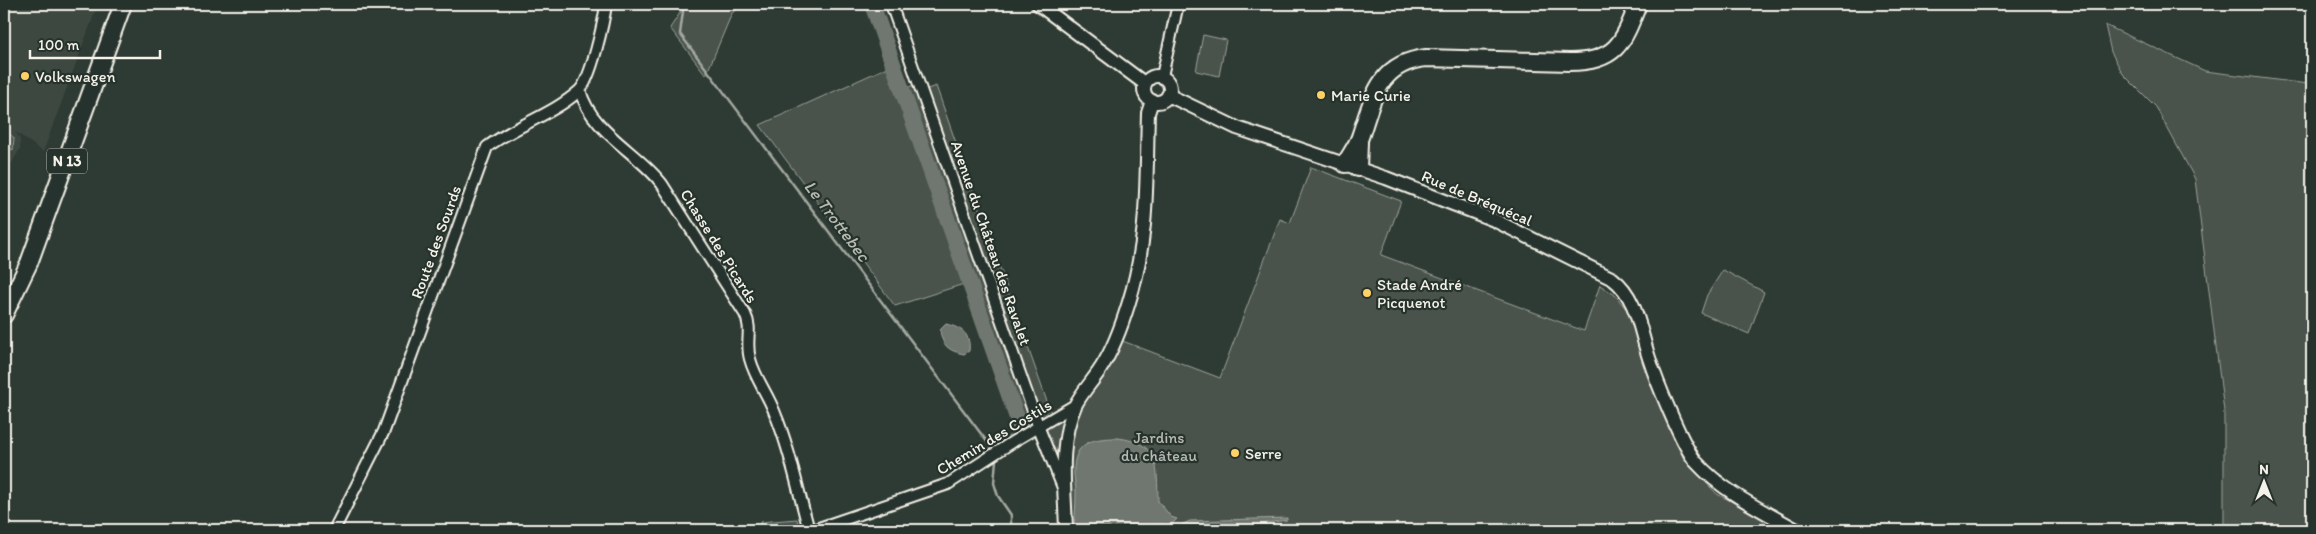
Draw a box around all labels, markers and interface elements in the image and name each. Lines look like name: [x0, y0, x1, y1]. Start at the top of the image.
scale bar: [30, 28, 160, 60]
text: 100 m: [38, 36, 80, 54]
place label: Volkswagen: [35, 67, 116, 86]
marker: Volkswagen: [19, 70, 31, 82]
place label: Marie Curie: [1331, 86, 1411, 105]
marker: Marie Curie: [1315, 89, 1327, 101]
street label: Avenue du Château des Ravalet: [947, 138, 1035, 348]
road number: N 13: [47, 148, 87, 174]
street label: Rue de Bréquécal: [1419, 166, 1536, 230]
water label: Le Trottebec: [799, 176, 876, 267]
street label: Route des Sourds: [407, 183, 465, 301]
street label: Chasse des Picards: [676, 186, 762, 306]
place label: Stade André Picquenot: [1377, 275, 1462, 312]
marker: Stade André Picquenot: [1361, 287, 1373, 299]
street label: Chemin des Costils: [933, 395, 1055, 479]
park label: Jardins du château: [1121, 428, 1197, 465]
place label: Serre: [1245, 444, 1282, 463]
marker: Serre: [1229, 447, 1241, 459]
north arrow: [2238, 456, 2288, 506]
text: N: [2259, 461, 2269, 478]

